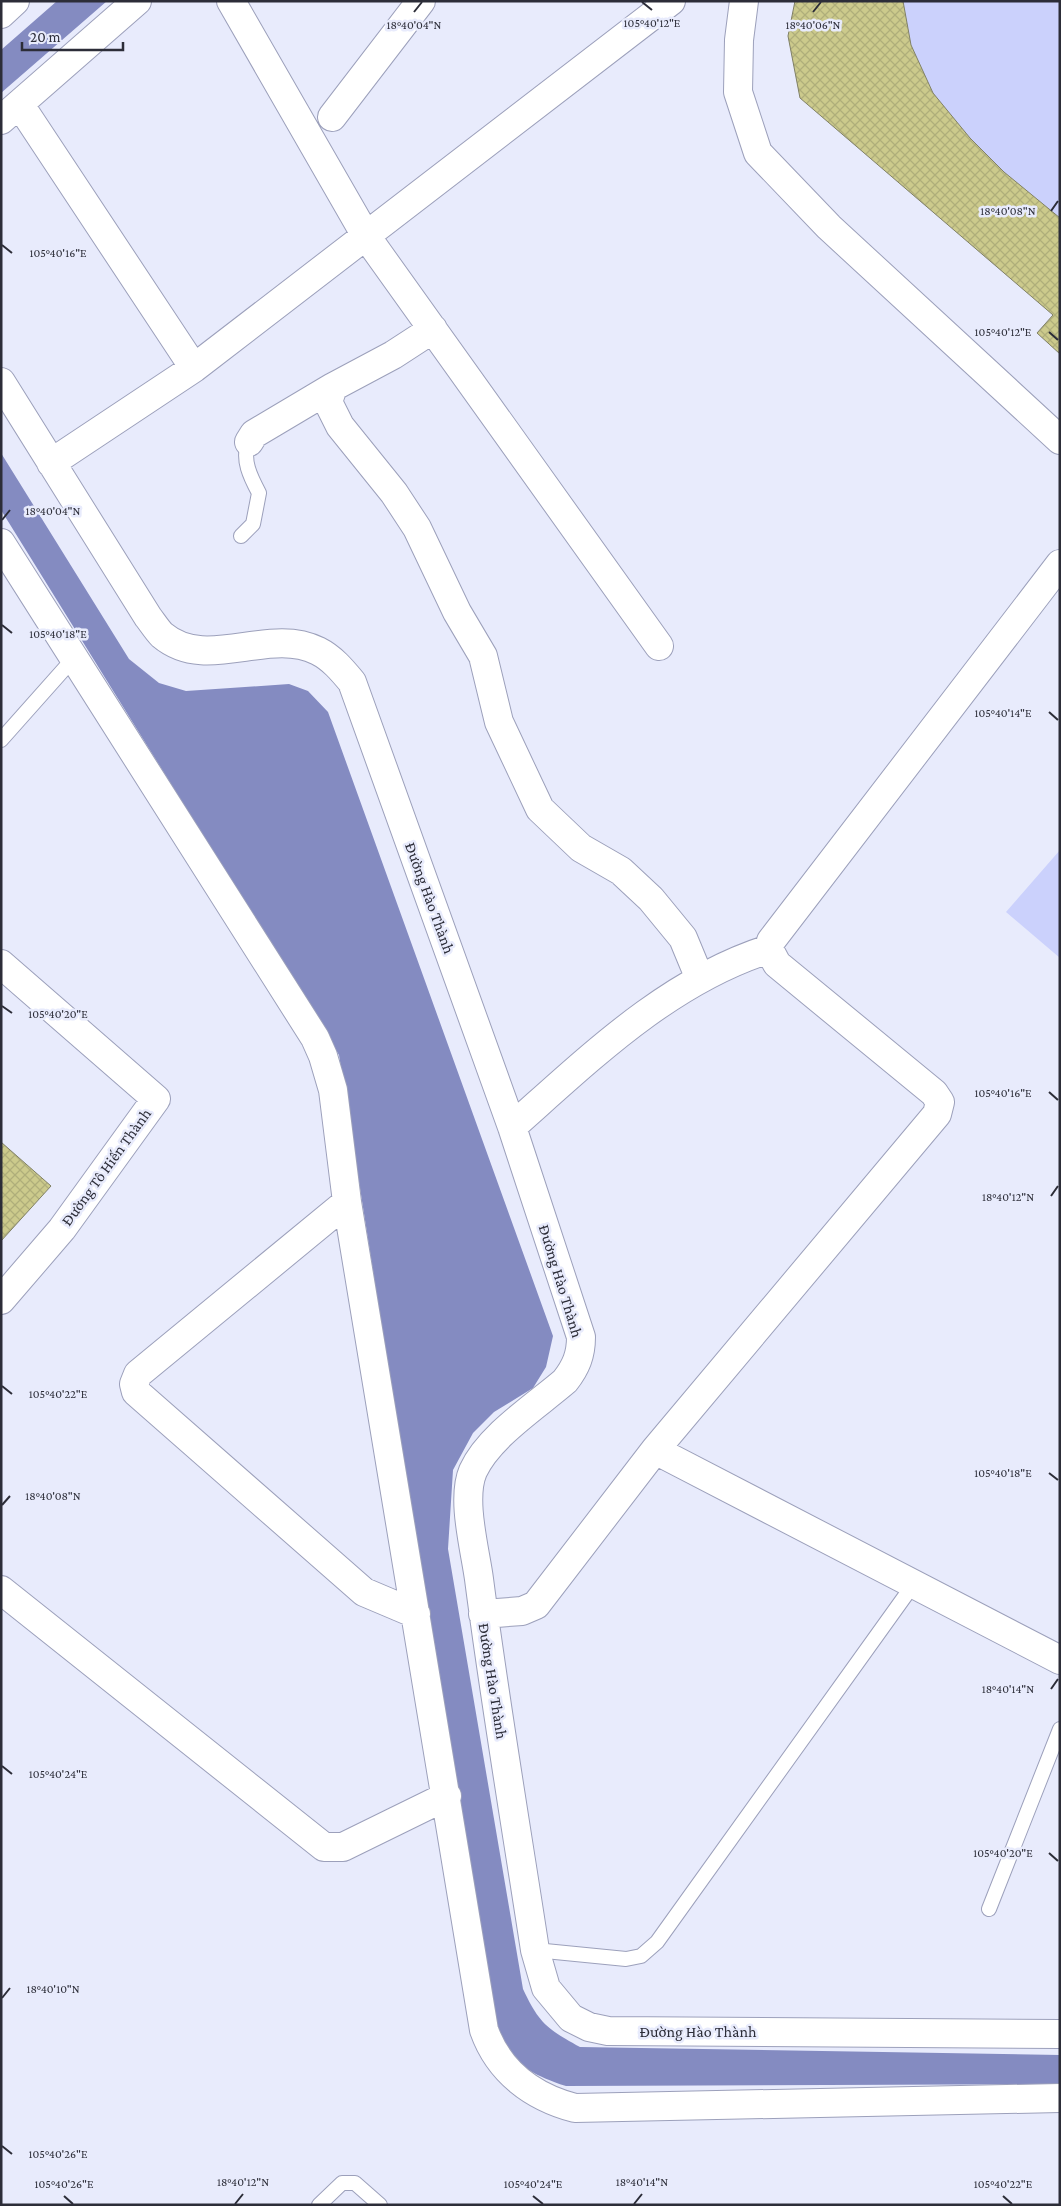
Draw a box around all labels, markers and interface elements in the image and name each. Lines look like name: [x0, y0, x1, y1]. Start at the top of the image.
text: 105°40'12"E: [624, 16, 681, 30]
text: 18°40'04"N: [387, 18, 441, 32]
text: 18°40'06"N: [786, 18, 841, 32]
scale bar: [22, 20, 124, 52]
text: 20 m: [30, 29, 61, 45]
text: 18°40'08"N: [980, 204, 1036, 218]
text: 105°40'16"E: [29, 246, 87, 260]
text: 105°40'12"E: [975, 325, 1032, 339]
text: 18°40'04"N: [26, 504, 80, 518]
text: 105°40'18"E: [29, 627, 87, 641]
text: 105°40'14"E: [975, 706, 1032, 720]
street label: Đường Hào Thành: [401, 840, 458, 957]
text: 105°40'20"E: [28, 1007, 88, 1021]
text: 105°40'16"E: [974, 1086, 1032, 1100]
street label: Đường Tô Hiến Thành: [58, 1105, 155, 1229]
text: 18°40'12"N: [982, 1190, 1034, 1204]
street label: Đường Hào Thành: [535, 1223, 586, 1340]
text: 105°40'22"E: [29, 1387, 88, 1401]
text: 105°40'18"E: [974, 1466, 1032, 1480]
text: 18°40'08"N: [25, 1489, 81, 1503]
street label: Đường Hào Thành: [474, 1622, 511, 1741]
text: 18°40'14"N: [982, 1682, 1034, 1696]
text: 105°40'24"E: [29, 1767, 88, 1781]
text: 105°40'20"E: [973, 1846, 1033, 1860]
text: 18°40'10"N: [26, 1982, 80, 1996]
street label: Đường Hào Thành: [639, 2023, 757, 2041]
text: 105°40'26"E: [29, 2147, 88, 2161]
text: 18°40'12"N: [217, 2175, 269, 2189]
text: 18°40'14"N: [616, 2175, 668, 2189]
text: 105°40'26"E: [35, 2177, 94, 2191]
text: 105°40'24"E: [504, 2177, 563, 2191]
text: 105°40'22"E: [974, 2177, 1033, 2191]

